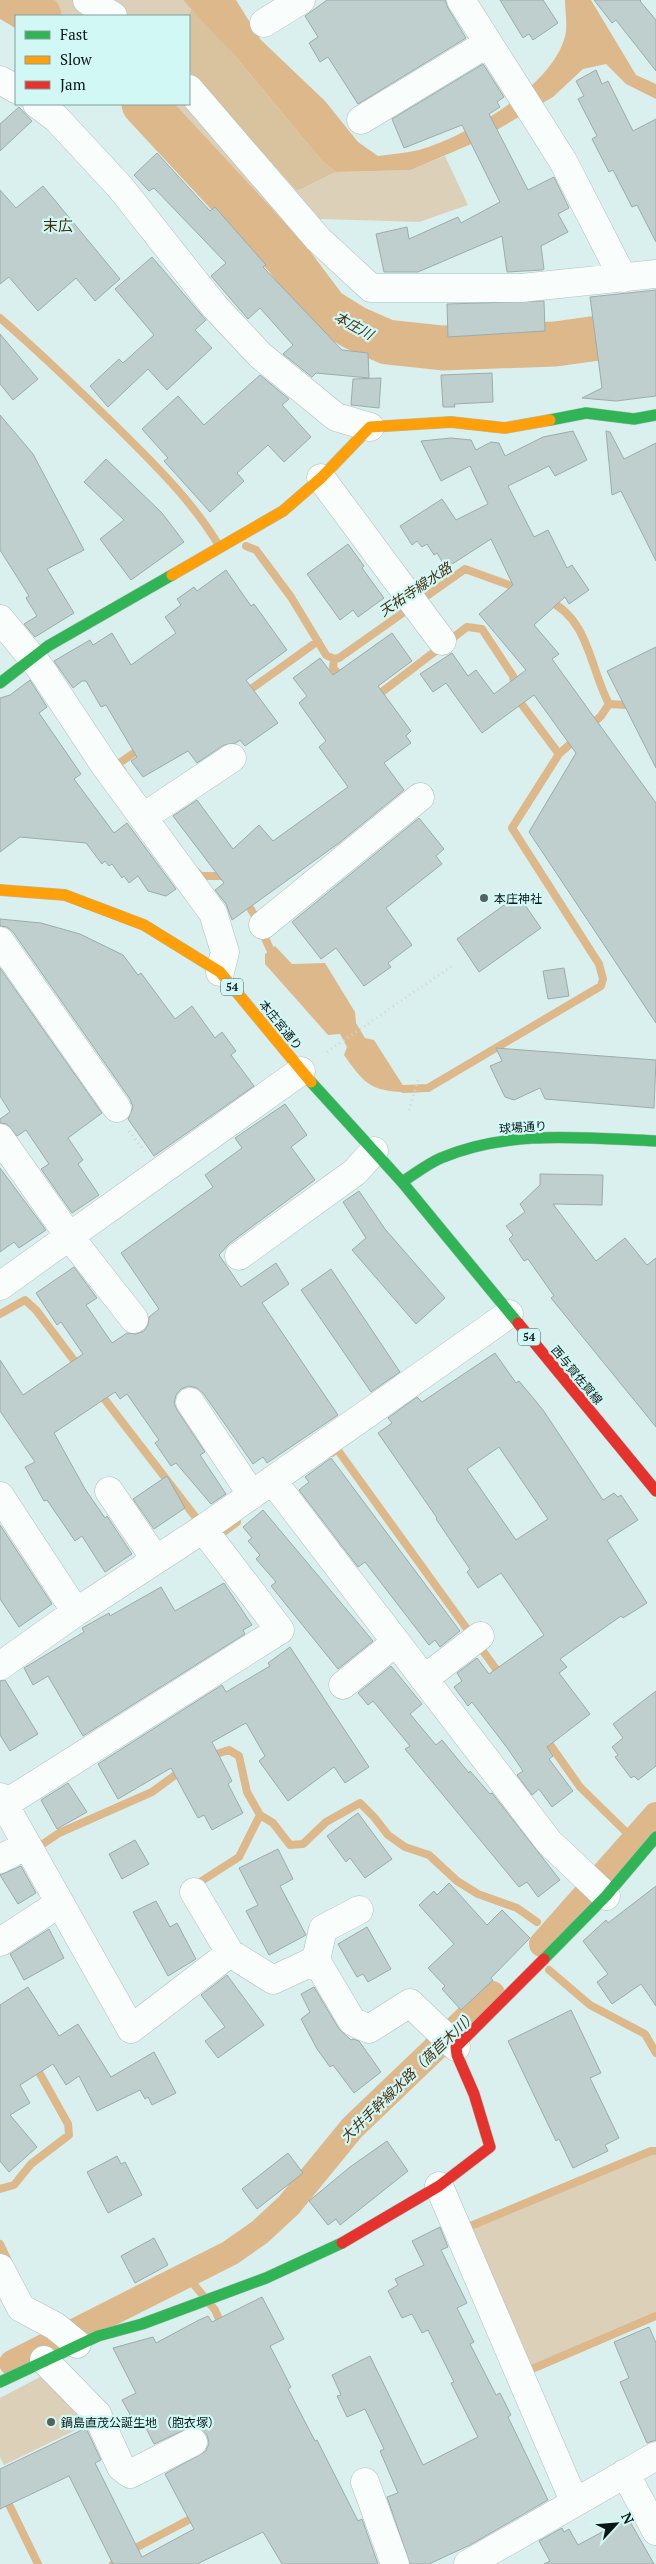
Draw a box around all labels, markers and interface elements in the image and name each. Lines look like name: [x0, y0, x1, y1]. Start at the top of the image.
legend: [15, 15, 190, 105]
text: Fast: [60, 24, 88, 44]
text: Slow: [60, 49, 93, 69]
text: Jam: [60, 74, 86, 94]
district label: 末広: [43, 215, 73, 235]
water label: 本庄川: [331, 307, 379, 344]
water label: 天祐寺線水路: [375, 557, 456, 620]
place label: 本庄神社: [494, 891, 542, 906]
marker: 本庄神社: [478, 892, 490, 904]
road number: 54: [221, 979, 243, 996]
street label: 本庄宮通り: [256, 997, 306, 1053]
street label: 球場通り: [499, 1118, 547, 1136]
road number: 54: [518, 1328, 540, 1345]
street label: 西与賀佐賀線: [548, 1343, 606, 1407]
water label: 大井手幹線水路（萵苣木川）: [336, 2006, 480, 2146]
place label: 鍋島直茂公誕生地 （胞衣塚）: [61, 2415, 220, 2430]
marker: 鍋島直茂公誕生地 （胞衣塚）: [45, 2416, 57, 2428]
north arrow: [591, 2499, 641, 2549]
text: N: [617, 2509, 639, 2527]

